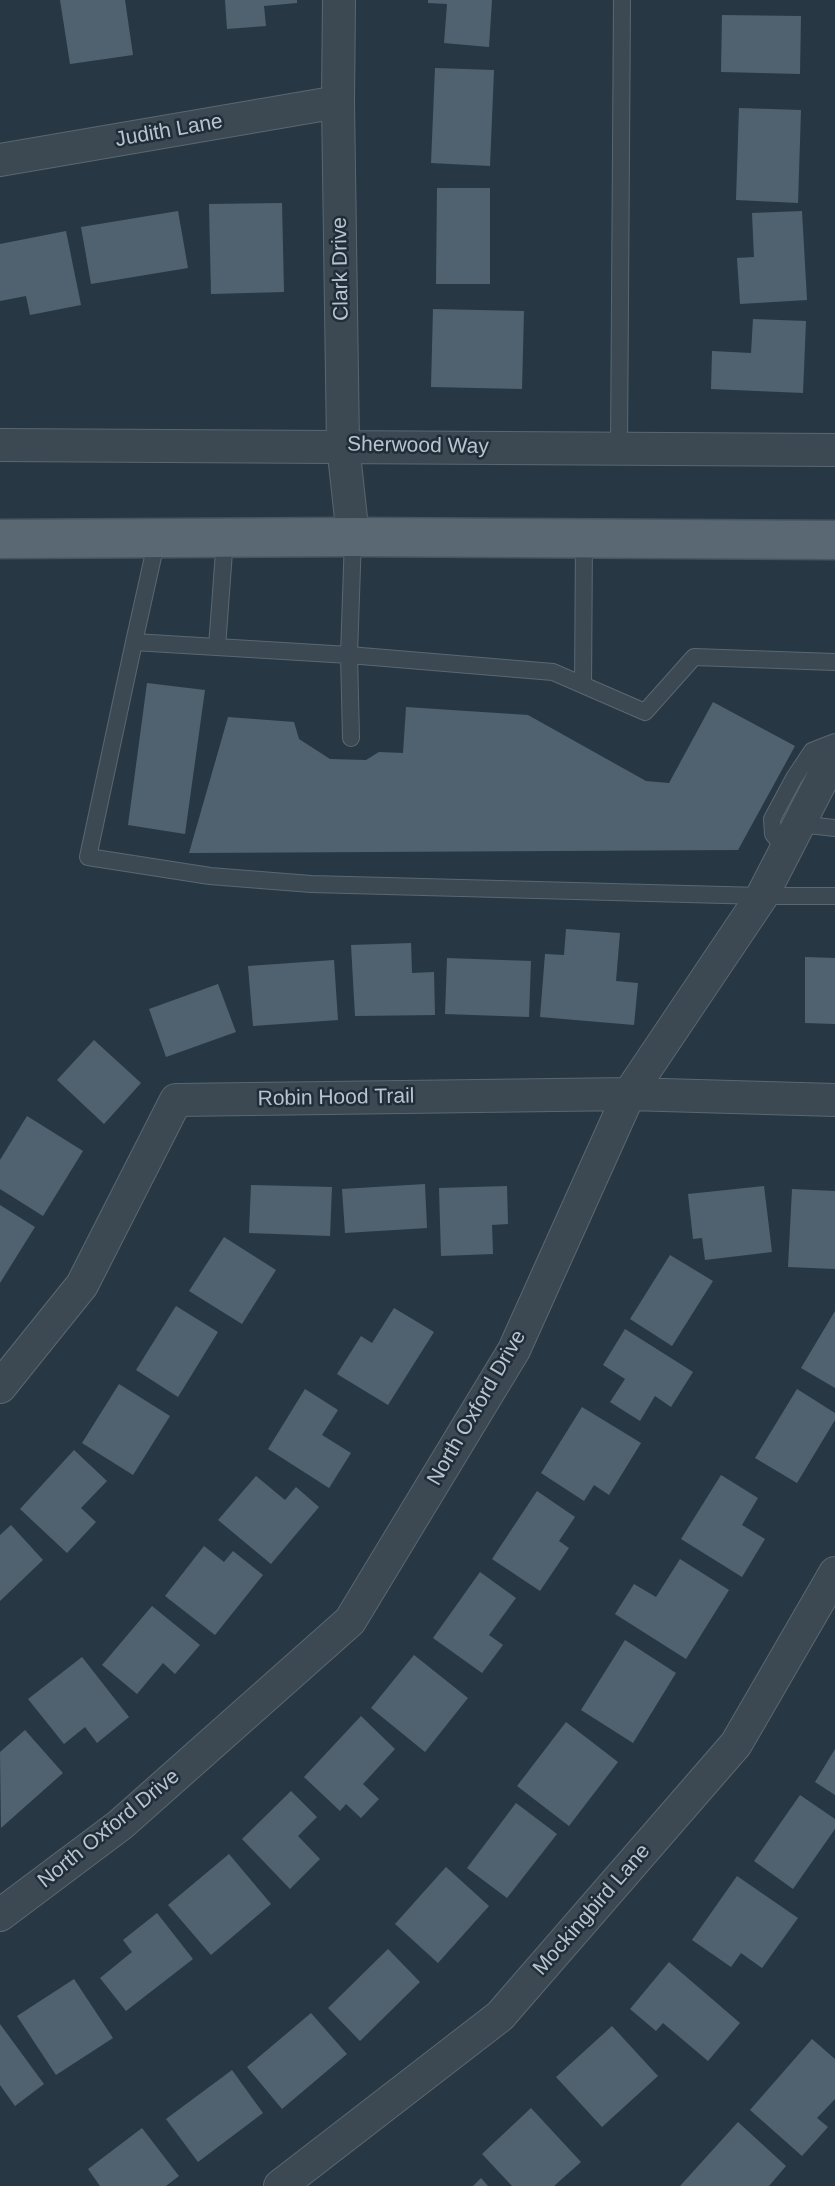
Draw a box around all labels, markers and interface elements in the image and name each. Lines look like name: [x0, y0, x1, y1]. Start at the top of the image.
street label: Judith Lane: [113, 109, 225, 153]
street label: Clark Drive: [327, 217, 355, 321]
street label: Sherwood Way: [347, 432, 489, 460]
street label: Robin Hood Trail: [257, 1084, 415, 1112]
street label: North Oxford Drive: [422, 1326, 532, 1490]
street label: North Oxford Drive: [33, 1764, 185, 1894]
street label: Mockingbird Lane: [528, 1839, 656, 1981]

